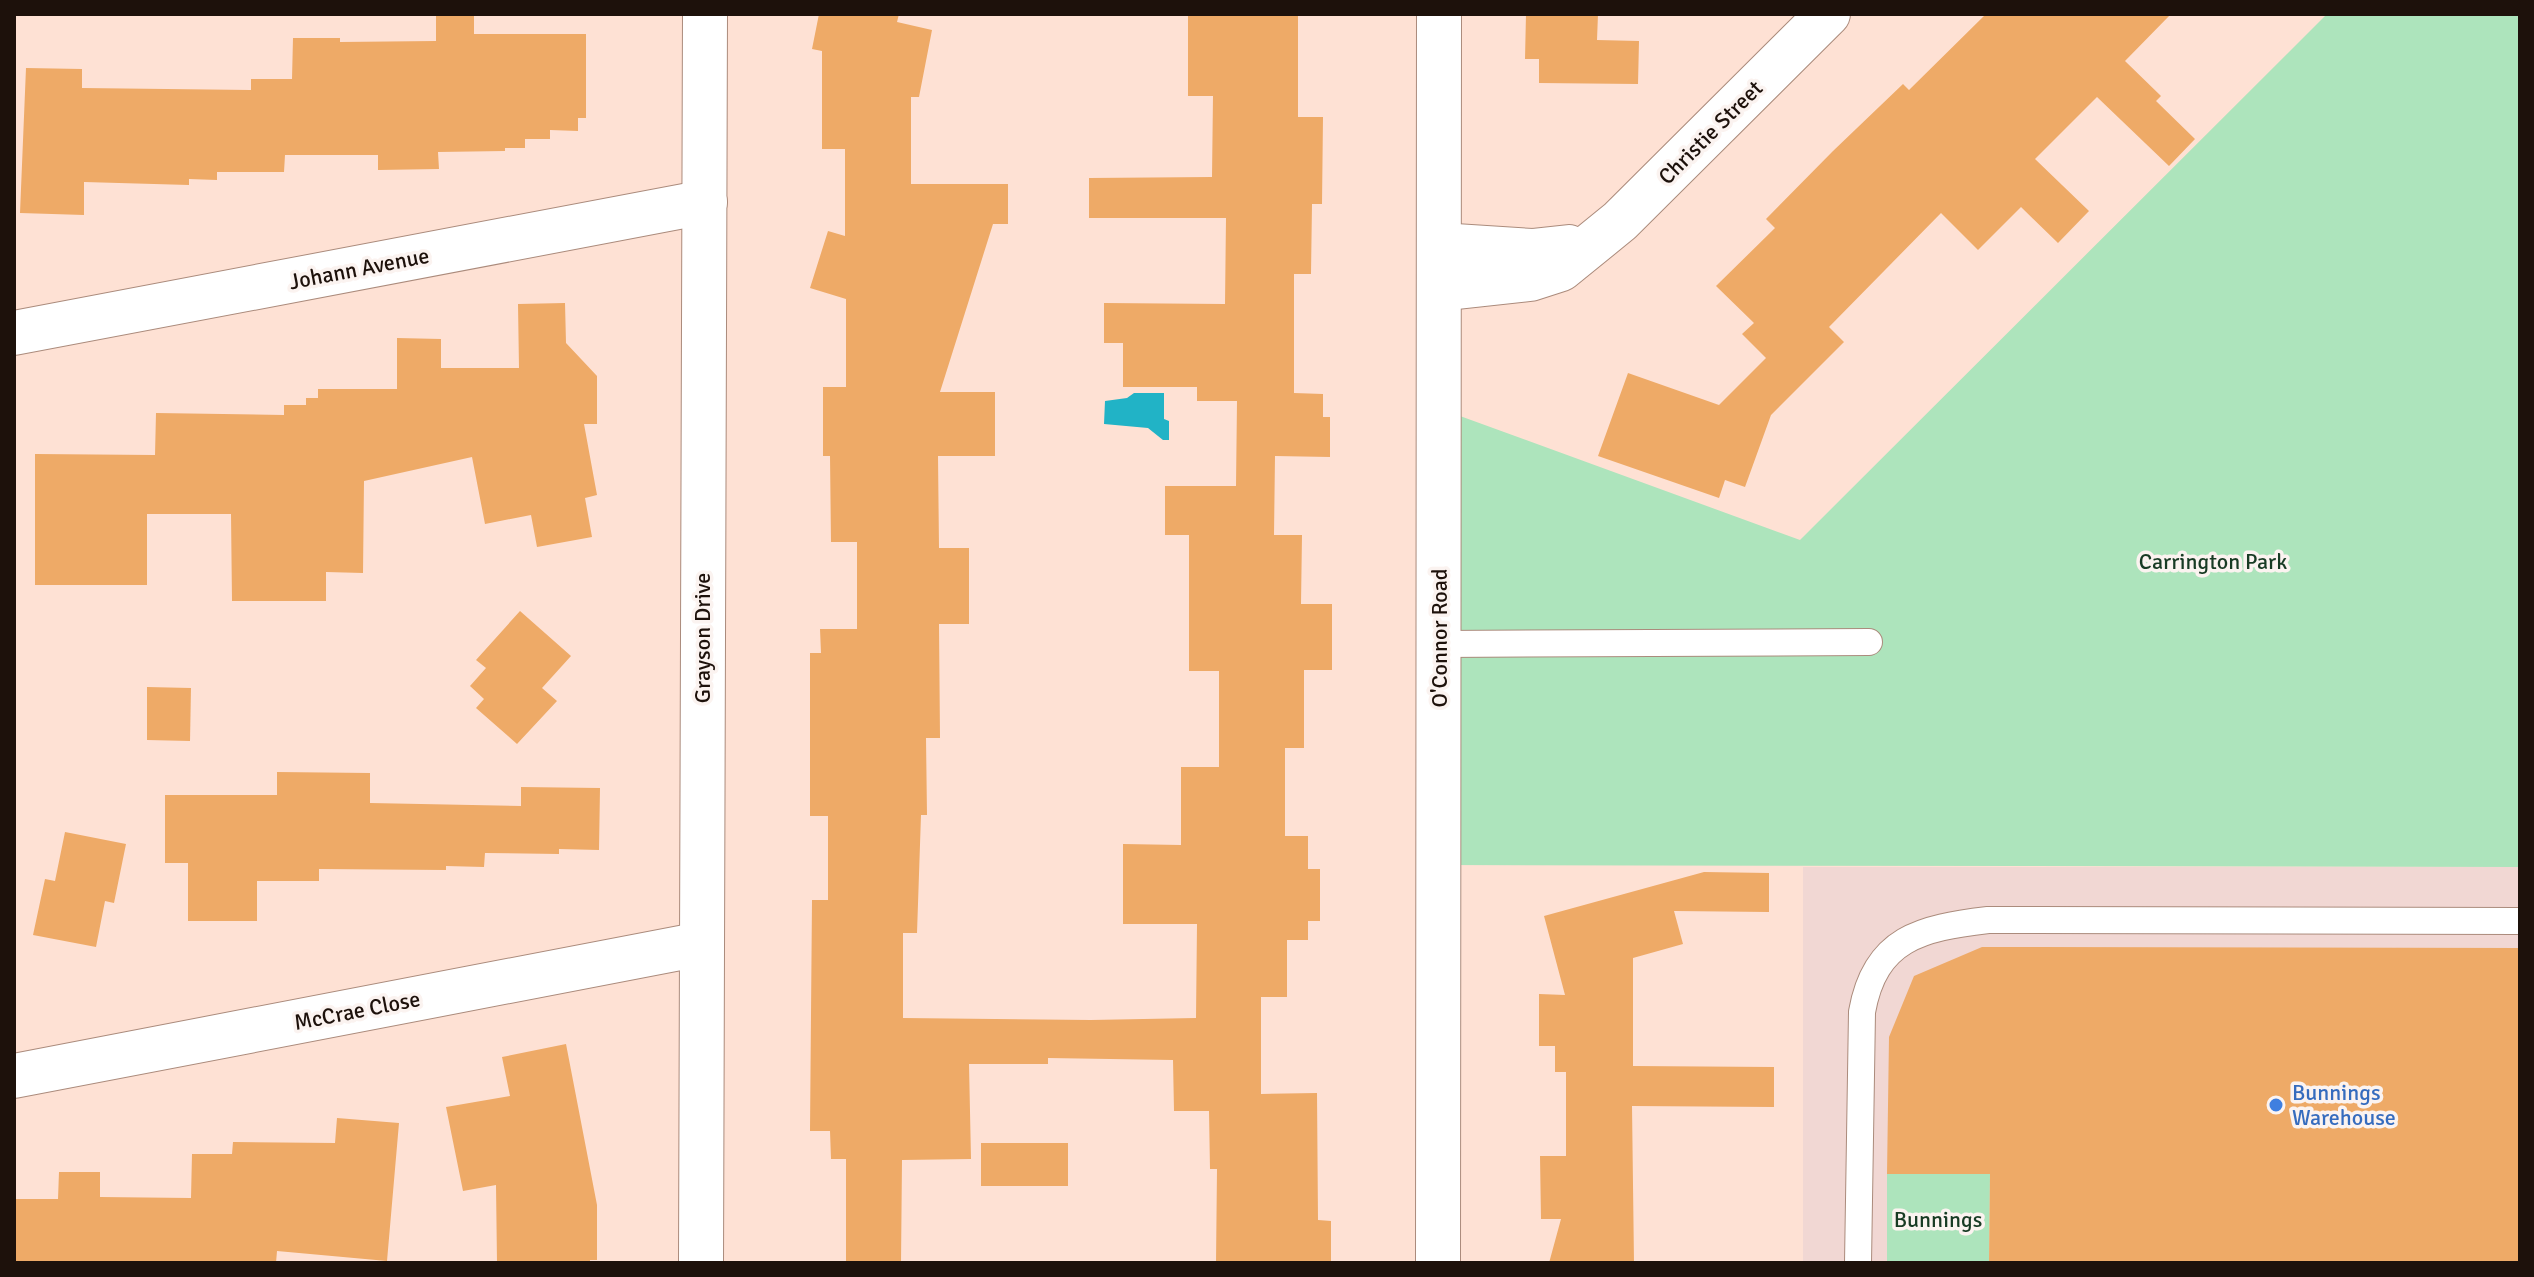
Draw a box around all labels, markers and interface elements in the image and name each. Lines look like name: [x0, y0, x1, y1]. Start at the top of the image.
street label: Christie Street: [1653, 74, 1768, 190]
street label: Johann Avenue: [287, 242, 431, 295]
park label: Carrington Park: [2139, 548, 2287, 575]
street label: O'Connor Road: [1426, 568, 1453, 708]
street label: Grayson Drive: [689, 573, 716, 703]
street label: McCrae Close: [292, 985, 422, 1036]
place label: Bunnings Warehouse: [2292, 1079, 2396, 1131]
marker: Bunnings Warehouse: [2267, 1096, 2285, 1114]
park label: Bunnings: [1894, 1206, 1982, 1233]

